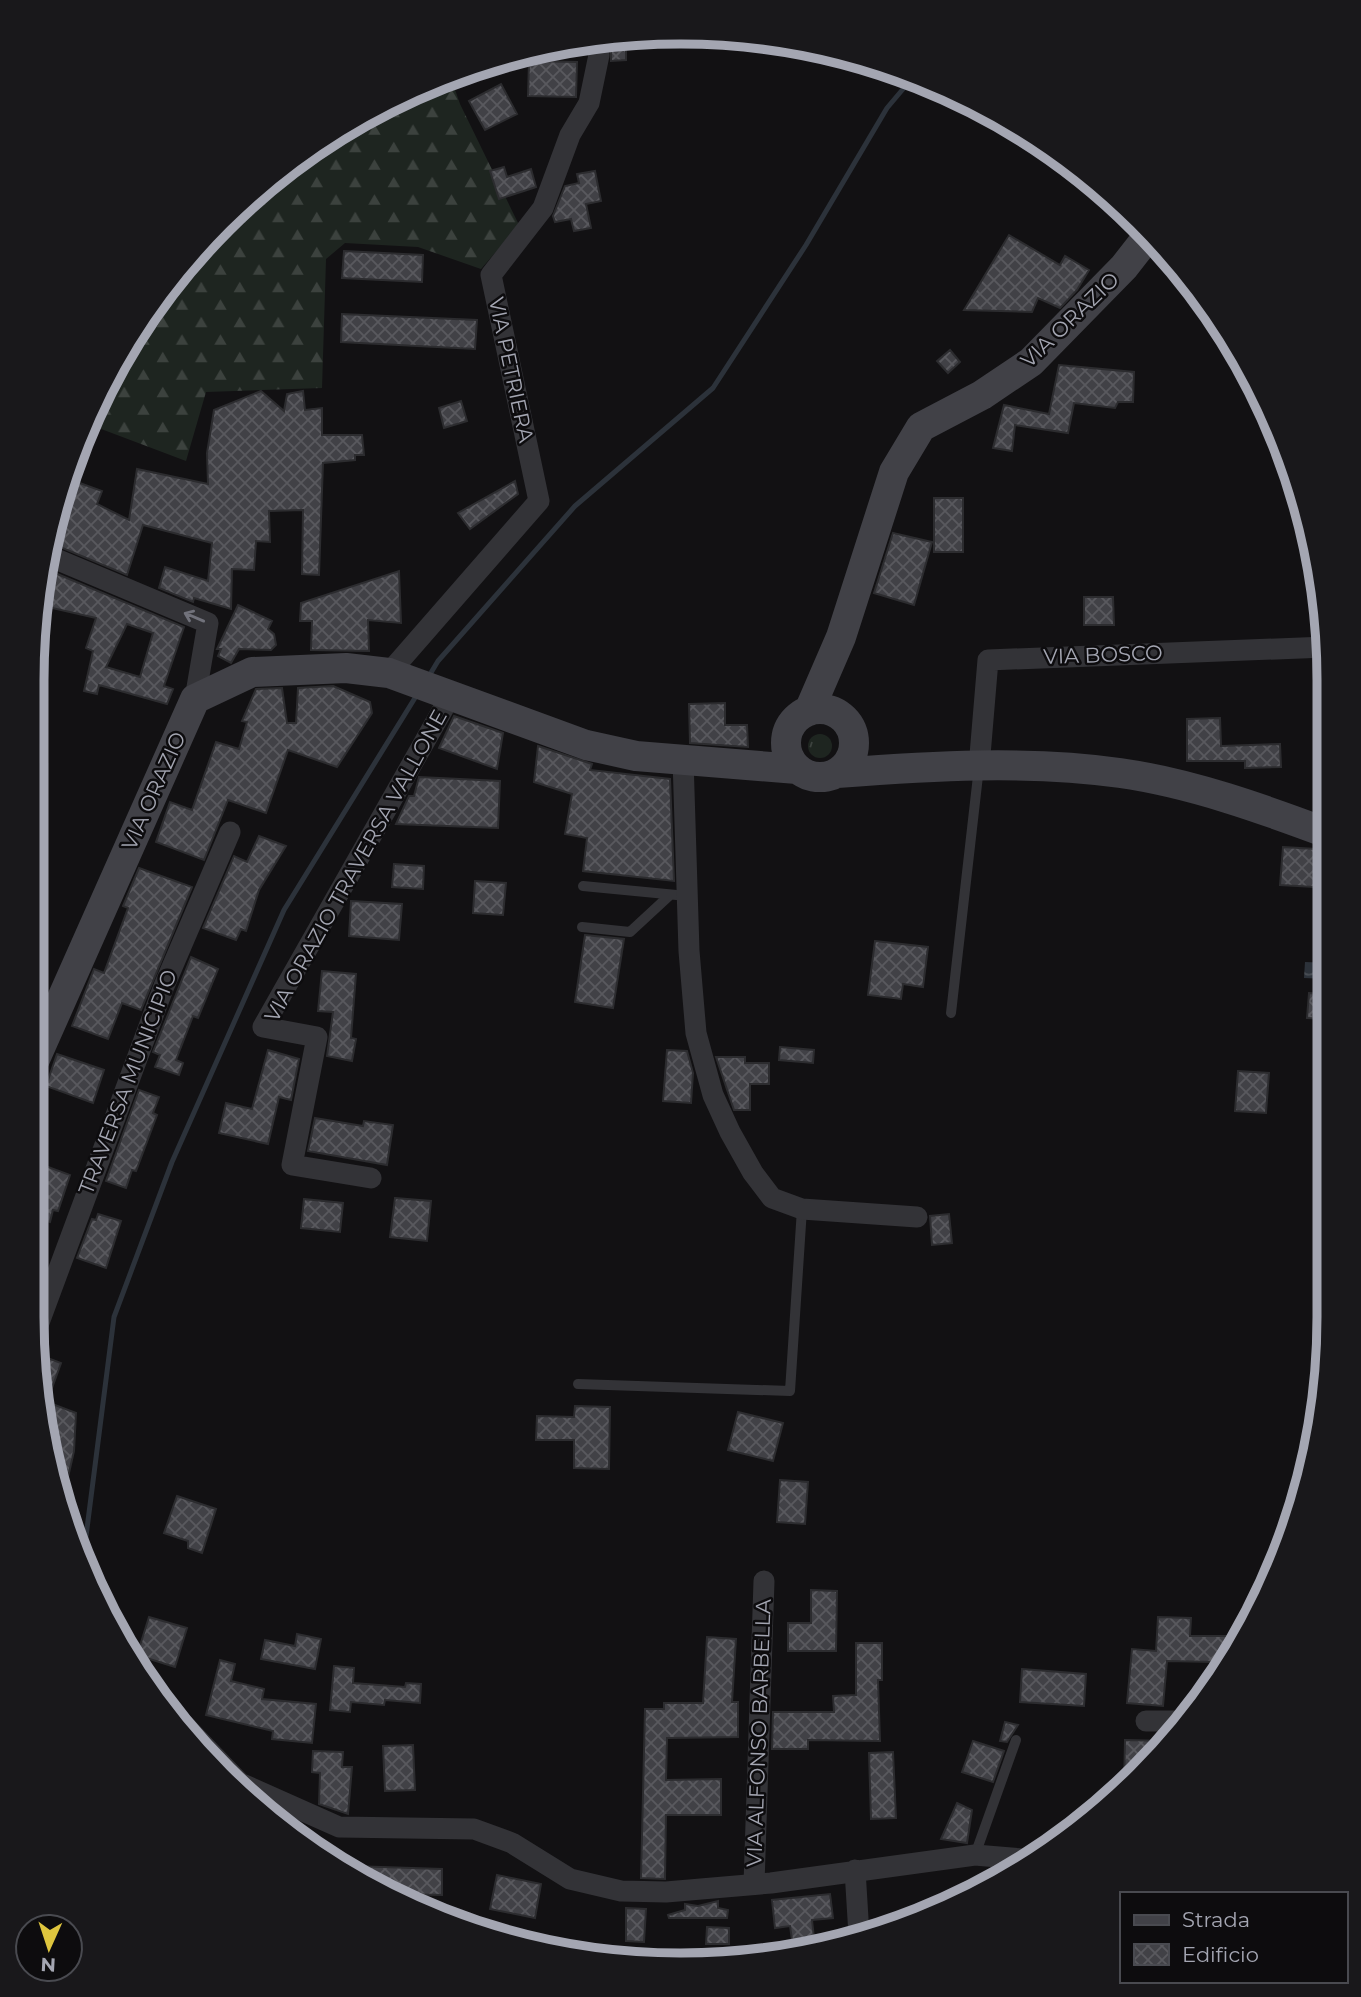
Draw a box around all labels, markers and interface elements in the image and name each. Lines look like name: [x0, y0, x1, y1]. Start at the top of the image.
street label: VIA ORAZIO: [1015, 267, 1124, 373]
street label: VIA PETRIERA: [484, 295, 539, 446]
one-way arrow: [184, 610, 205, 623]
street label: VIA BOSCO: [1043, 640, 1163, 669]
street label: VIA ORAZIO TRAVERSA VALLONE: [259, 705, 452, 1026]
street label: VIA ORAZIO: [116, 728, 191, 854]
street label: TRAVERSA MUNICIPIO: [73, 966, 182, 1198]
street label: VIA ALFONSO BARBELLA: [741, 1598, 776, 1867]
legend: [1120, 1892, 1347, 1983]
text: Strada: [1182, 1907, 1250, 1932]
north arrow: [14, 1913, 84, 1983]
text: Edificio: [1182, 1942, 1259, 1967]
text: N: [40, 1953, 56, 1976]

